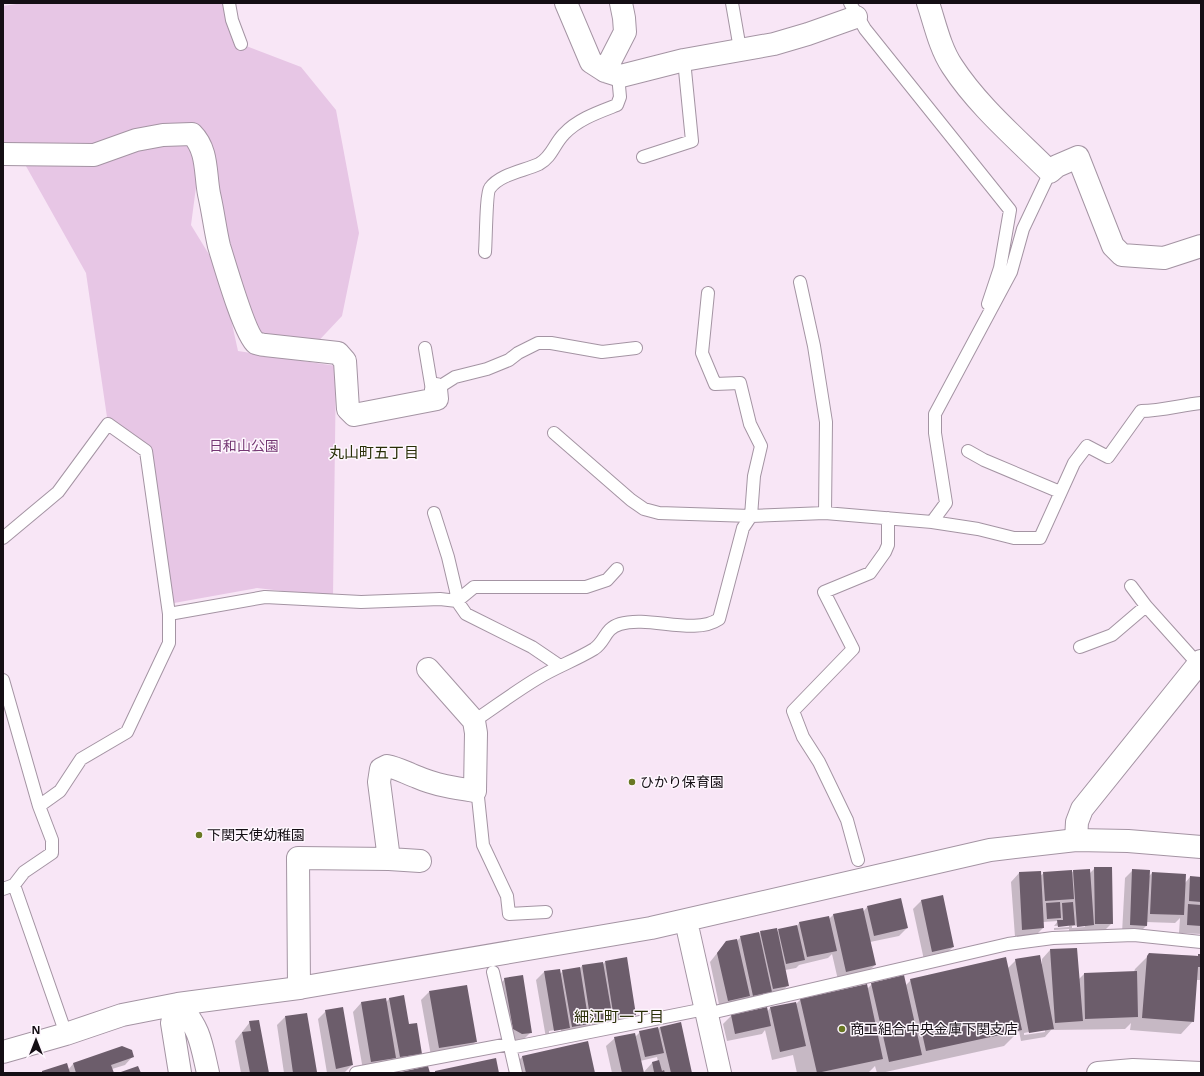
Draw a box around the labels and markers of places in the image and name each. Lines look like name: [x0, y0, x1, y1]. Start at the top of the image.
place label: ひかり保育園: [640, 772, 724, 791]
marker: ひかり保育園: [627, 777, 637, 787]
place label: 下関天使幼稚園: [207, 825, 305, 844]
marker: 下関天使幼稚園: [194, 830, 204, 840]
place label: 商工組合中央金庫下関支店: [850, 1019, 1018, 1038]
marker: 商工組合中央金庫下関支店: [837, 1024, 847, 1034]

